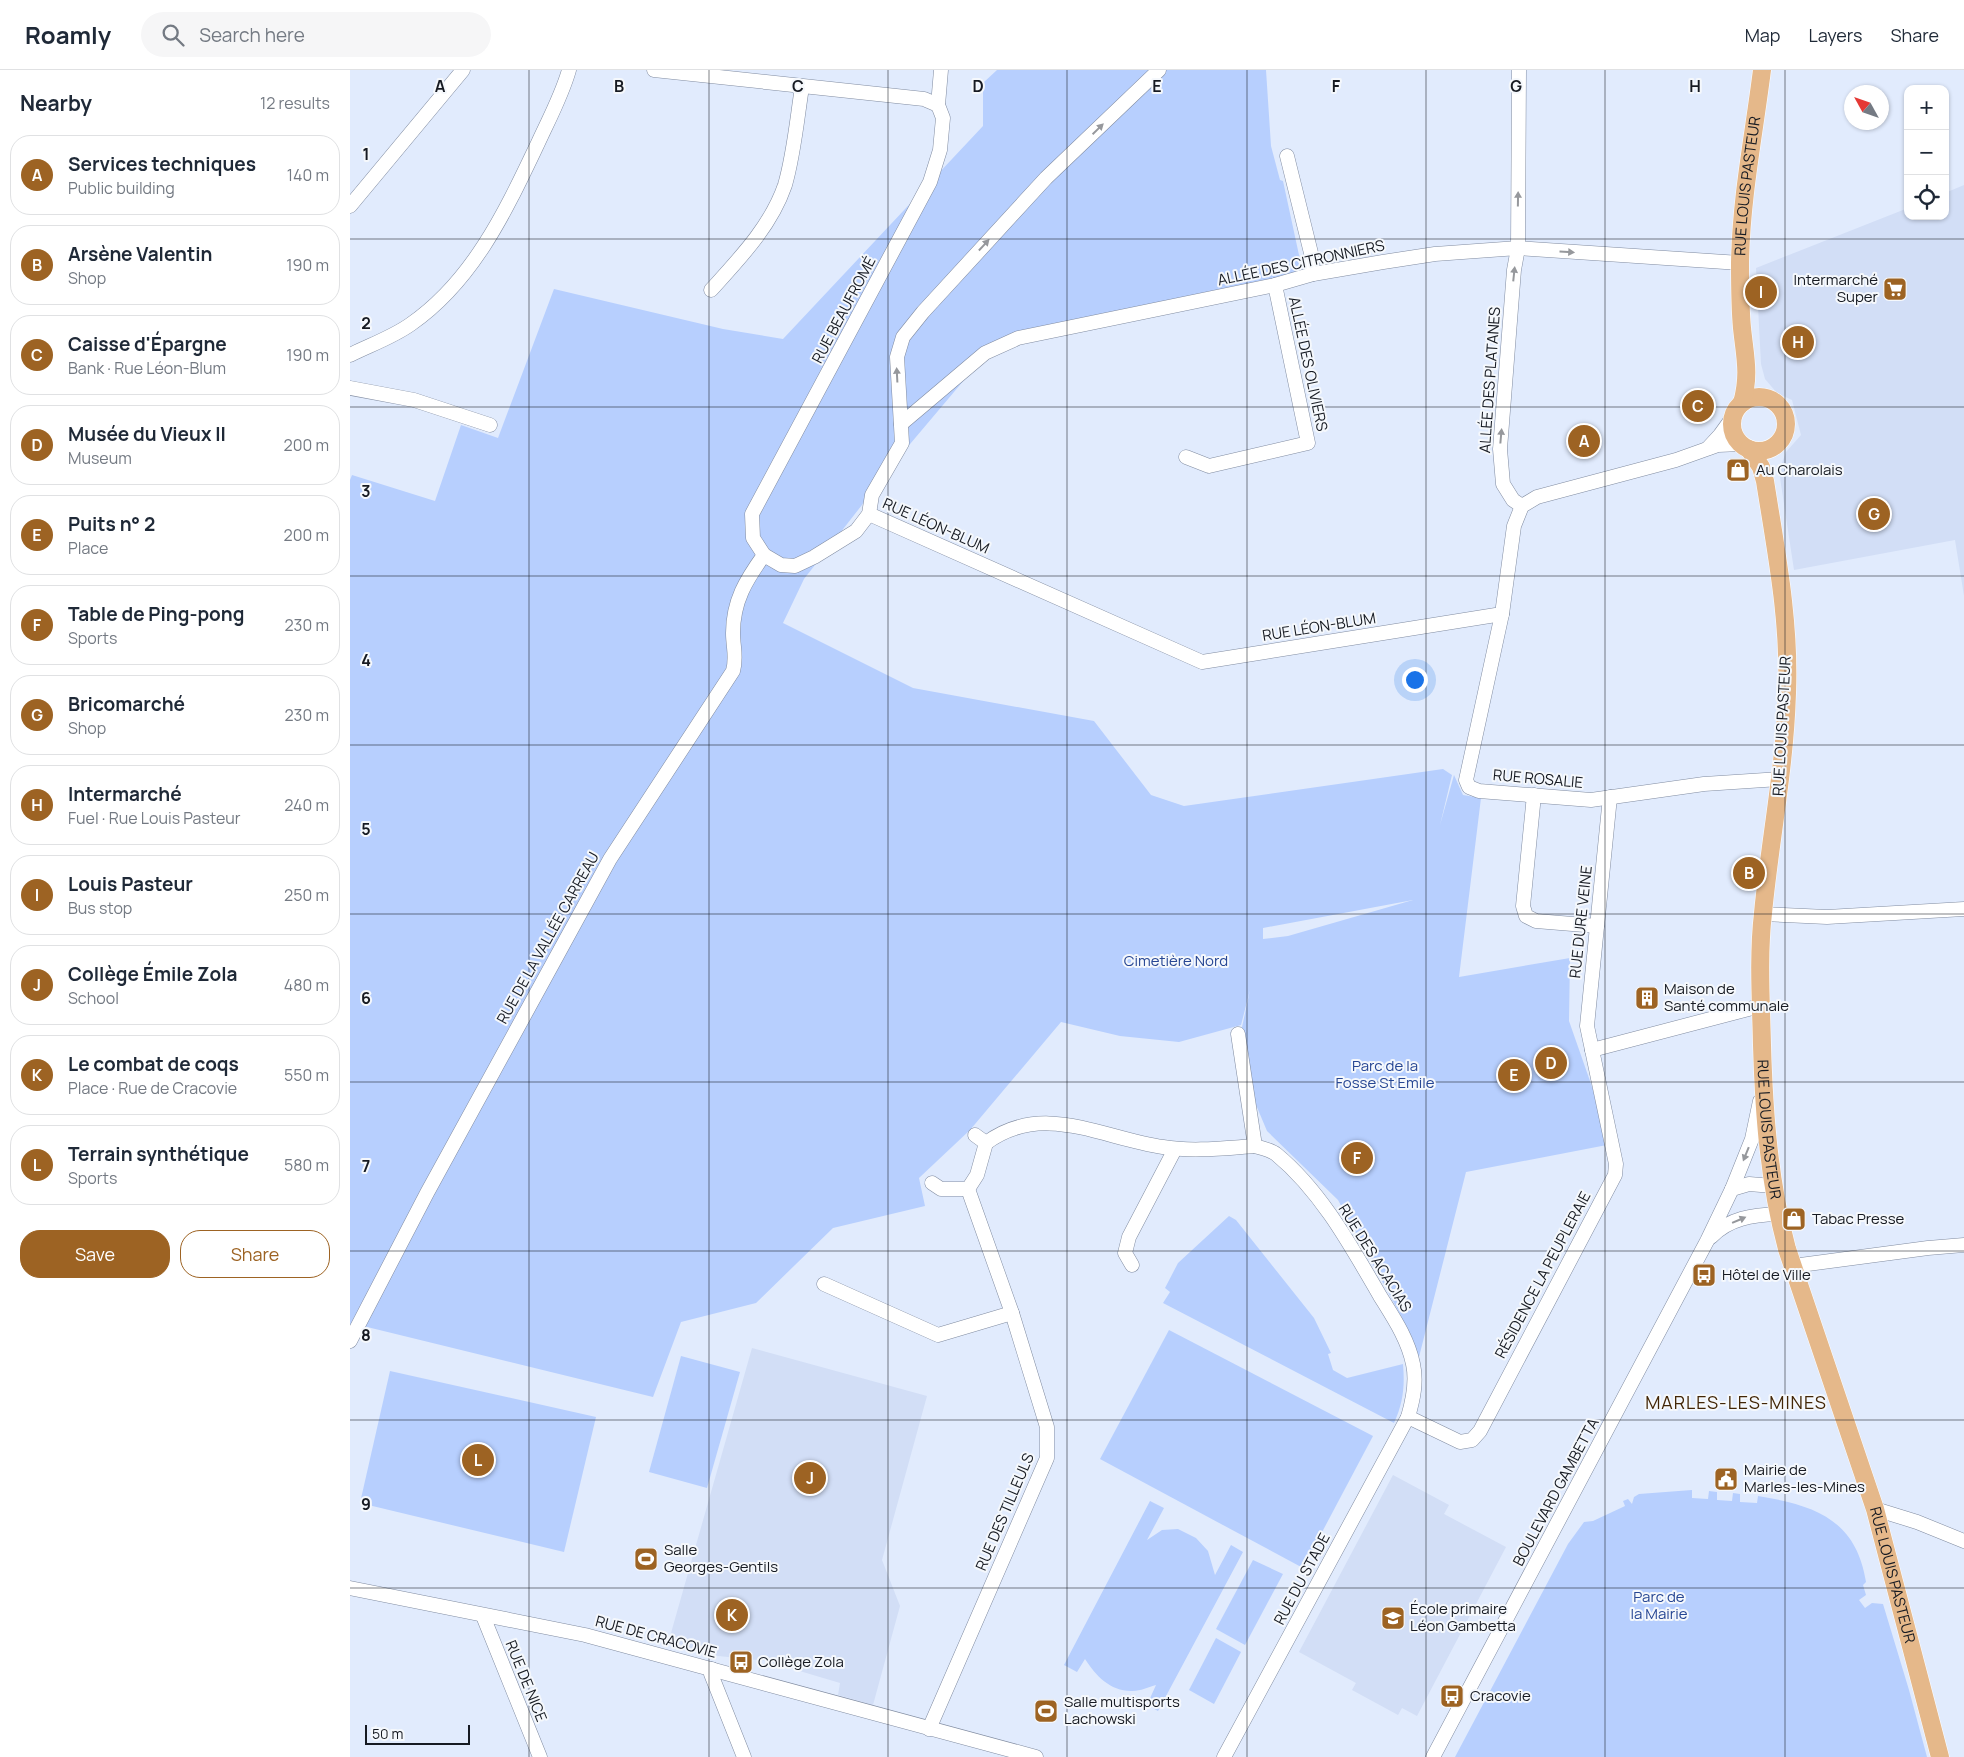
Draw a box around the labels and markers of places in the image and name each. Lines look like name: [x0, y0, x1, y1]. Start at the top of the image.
place label: Intermarché Super: [1793, 269, 1879, 307]
pin: I: [1745, 273, 1777, 311]
supermarket icon: Intermarché Super: [1882, 276, 1908, 302]
pin: H: [1782, 323, 1814, 361]
pin: C: [1682, 387, 1714, 425]
pin: A: [1568, 422, 1600, 460]
shop icon: Au Charolais: [1725, 457, 1751, 483]
place label: Au Charolais: [1756, 459, 1843, 480]
pin: G: [1858, 495, 1890, 533]
pin: B: [1733, 854, 1765, 892]
place label: Maison de Santé communale: [1664, 978, 1789, 1016]
building icon: Maison de Santé communale: [1634, 985, 1660, 1011]
pin: D: [1535, 1044, 1567, 1082]
pin: E: [1498, 1056, 1530, 1094]
pin: F: [1341, 1139, 1373, 1177]
shop icon: Tabac Presse: [1781, 1206, 1807, 1232]
place label: Tabac Presse: [1812, 1208, 1905, 1229]
bus stop icon: Hôtel de Ville: [1691, 1262, 1717, 1288]
place label: Hôtel de Ville: [1722, 1264, 1811, 1285]
pin: L: [462, 1441, 494, 1479]
pin: J: [794, 1459, 826, 1497]
place label: Mairie de Marles-les-Mines: [1744, 1459, 1865, 1497]
public building icon: Mairie de Marles-les-Mines: [1713, 1466, 1739, 1492]
place label: Salle Georges-Gentils: [664, 1539, 778, 1577]
sports icon: Salle Georges-Gentils: [633, 1546, 659, 1572]
pin: K: [716, 1596, 748, 1634]
place label: École primaire Léon Gambetta: [1410, 1598, 1516, 1636]
school or university icon: École primaire Léon Gambetta: [1380, 1605, 1406, 1631]
bus stop icon: Collège Zola: [728, 1649, 754, 1675]
place label: Collège Zola: [758, 1651, 844, 1672]
bus stop icon: Cracovie: [1439, 1683, 1465, 1709]
place label: Cracovie: [1470, 1685, 1531, 1706]
place label: Salle multisports Lachowski: [1064, 1691, 1180, 1729]
sports icon: Salle multisports Lachowski: [1033, 1698, 1059, 1724]

